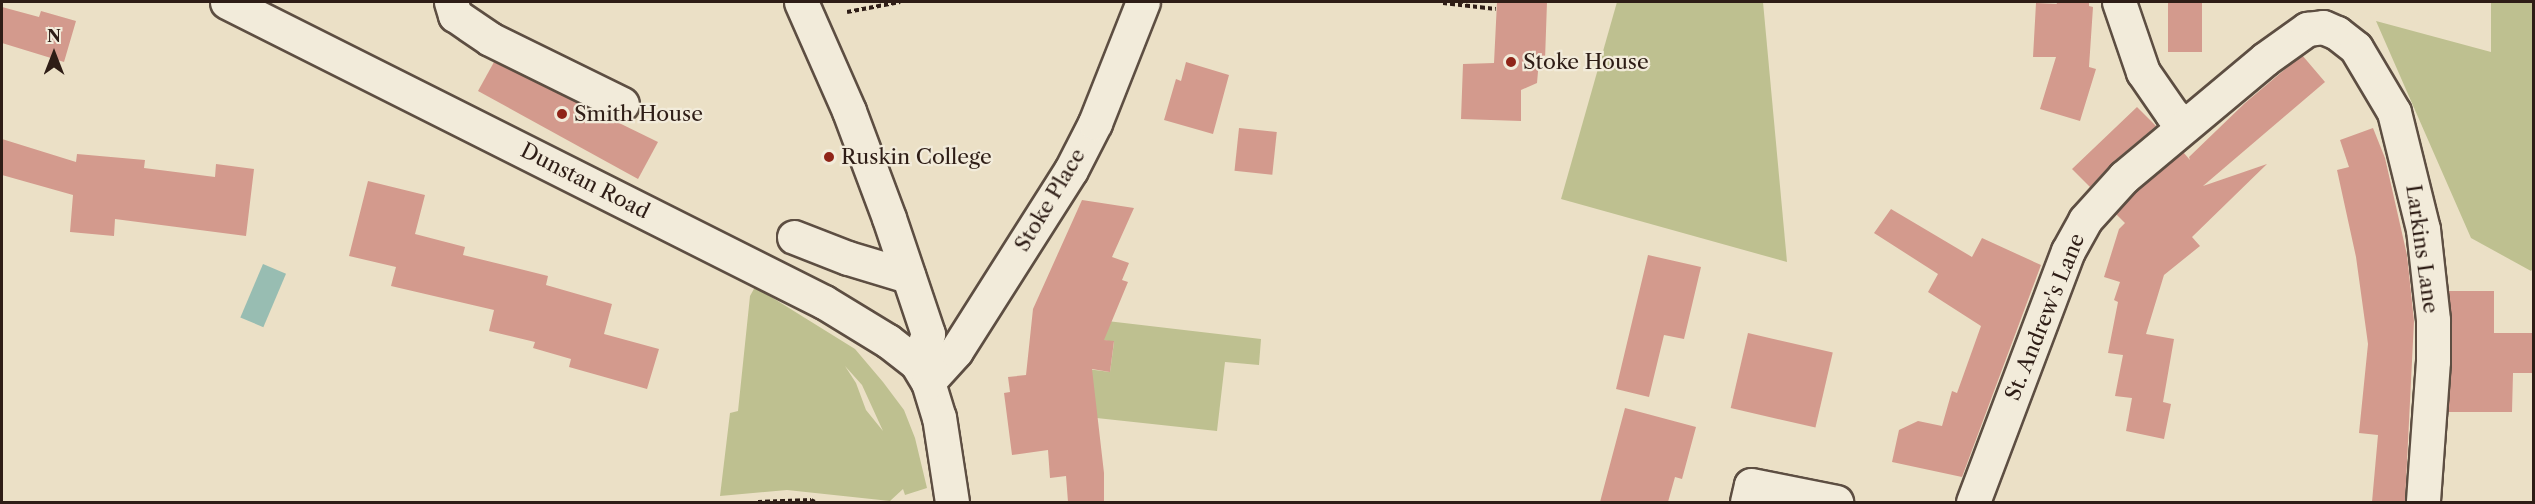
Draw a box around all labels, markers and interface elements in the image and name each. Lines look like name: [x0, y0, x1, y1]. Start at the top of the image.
north arrow: [24, 24, 84, 84]
text: N: [47, 26, 61, 46]
place label: Stoke House: [1523, 49, 1649, 75]
marker: Stoke House: [1504, 55, 1518, 69]
place label: Smith House: [574, 101, 703, 127]
marker: Smith House: [555, 107, 569, 121]
street label: Dunstan Road: [516, 138, 654, 224]
place label: Ruskin College: [841, 144, 992, 170]
street label: Stoke Place: [1009, 144, 1091, 256]
marker: Ruskin College: [822, 150, 836, 164]
street label: Larkins Lane: [2400, 183, 2444, 315]
street label: St. Andrew's Lane: [2000, 229, 2090, 405]

